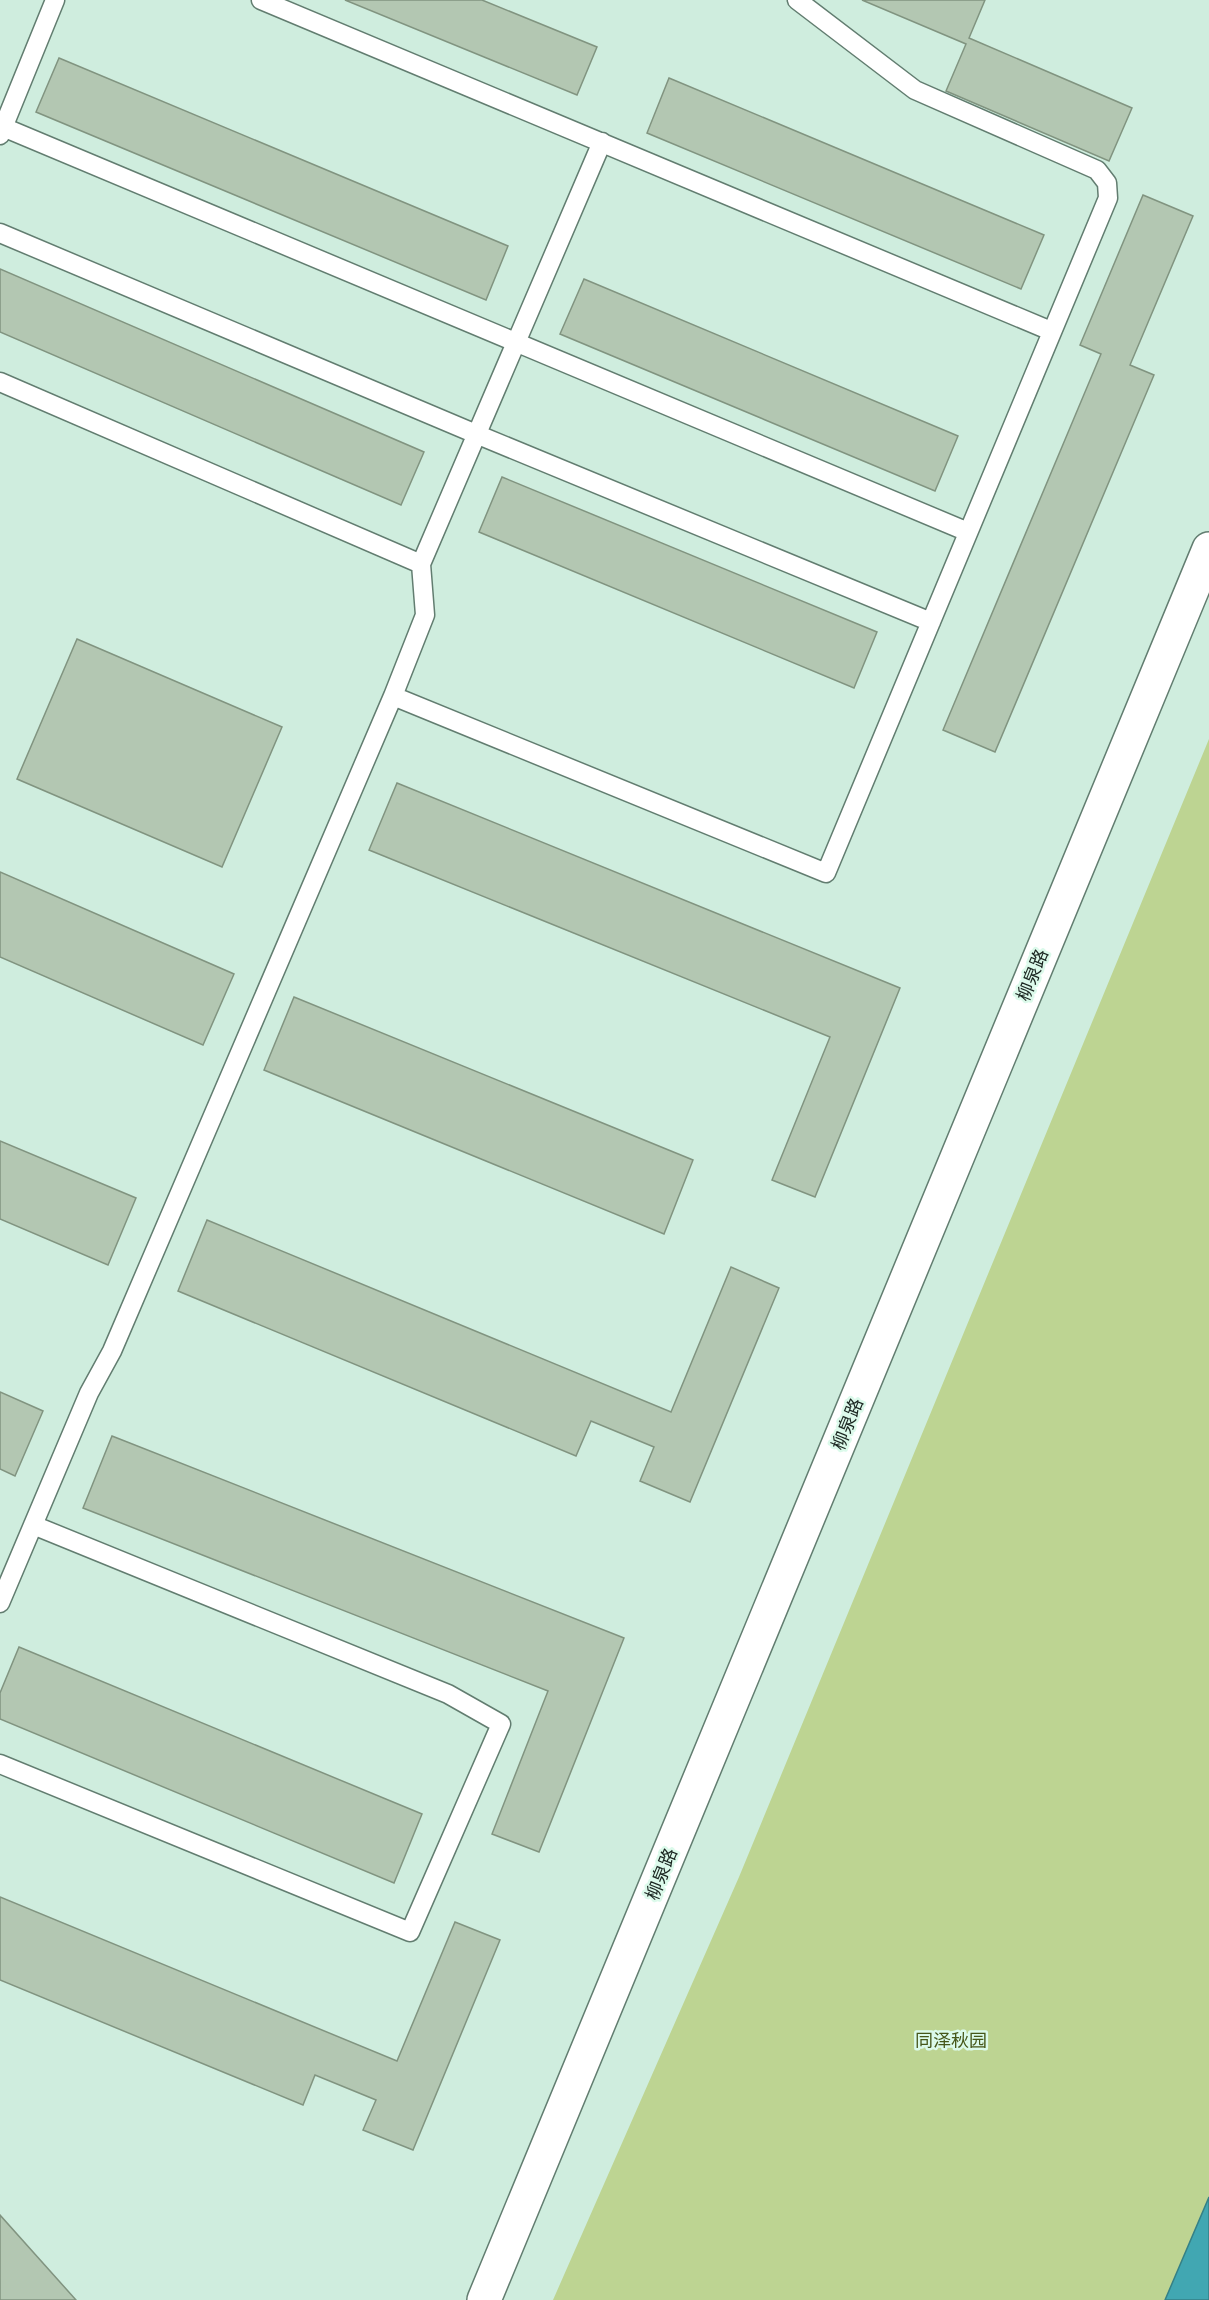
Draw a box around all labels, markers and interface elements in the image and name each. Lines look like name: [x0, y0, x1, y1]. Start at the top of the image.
street label: 柳泉路: [1009, 945, 1055, 1005]
street label: 柳泉路: [824, 1394, 870, 1454]
street label: 柳泉路: [638, 1844, 684, 1904]
park label: 同泽秋园: [915, 2027, 987, 2054]

